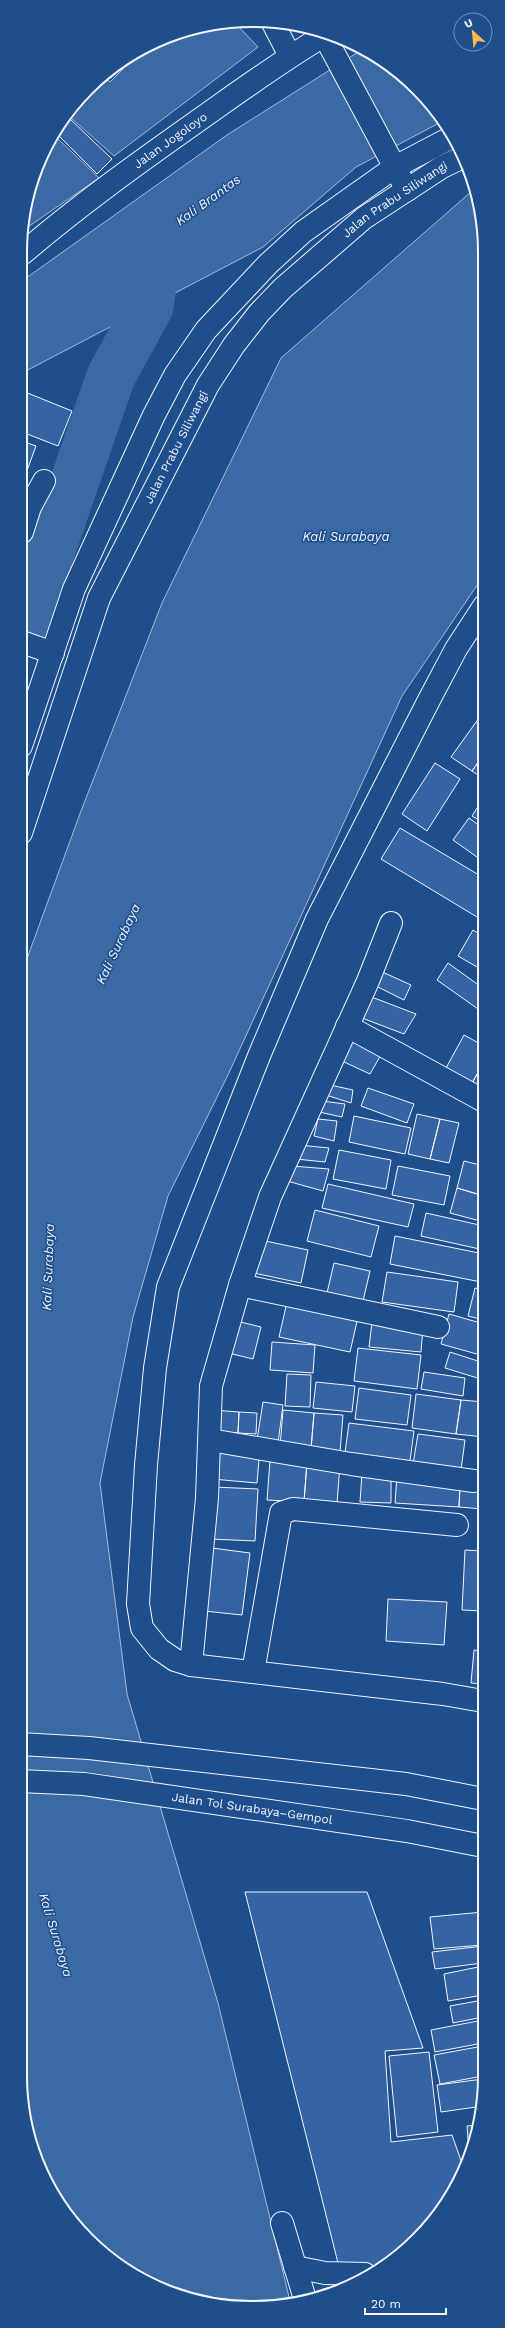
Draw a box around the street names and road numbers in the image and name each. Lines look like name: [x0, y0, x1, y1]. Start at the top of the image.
street label: Jalan Jogoloyo: [131, 110, 210, 171]
street label: Jalan Prabu Siliwangi: [340, 158, 450, 240]
street label: Jalan Prabu Siliwangi: [142, 388, 211, 506]
street label: Jalan Tol Surabaya–Gempol: [171, 1790, 334, 1827]

